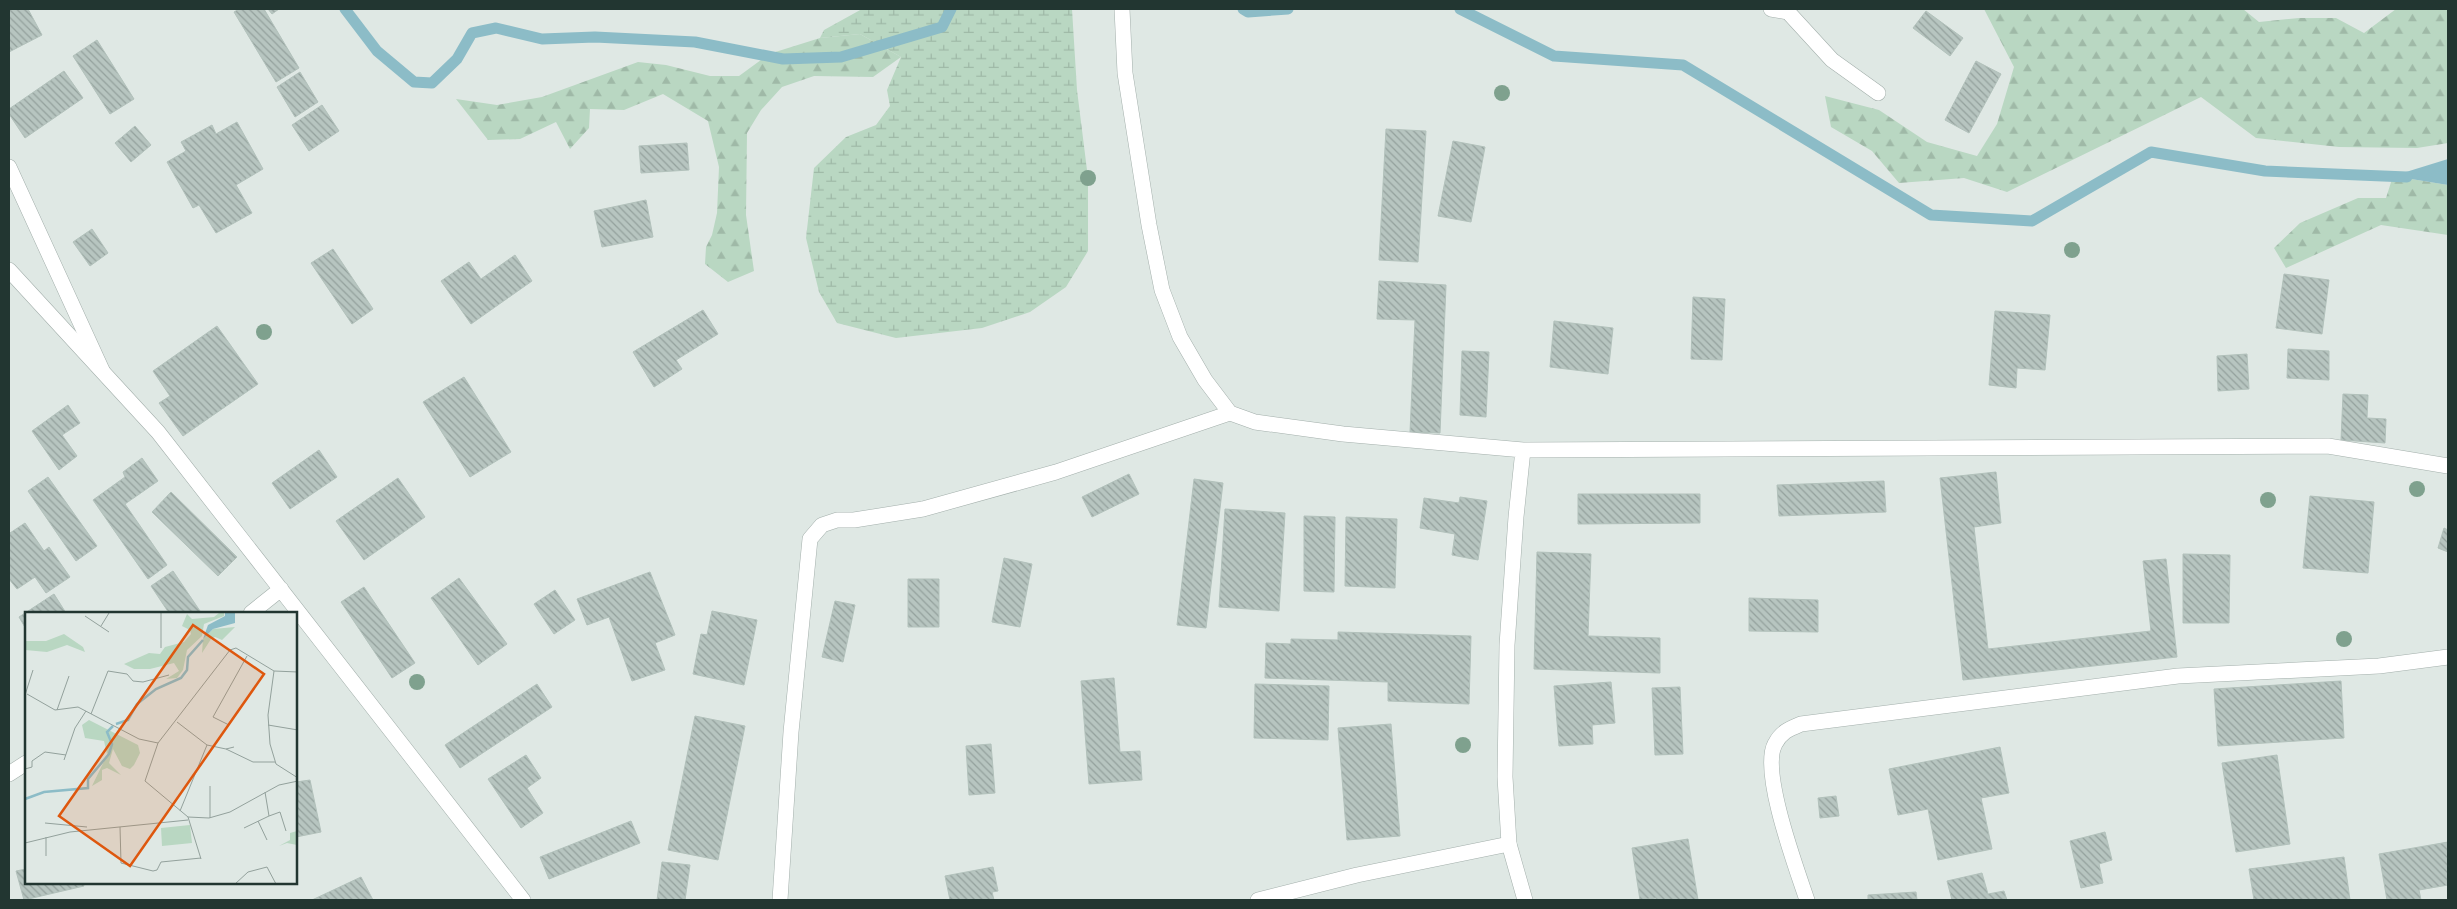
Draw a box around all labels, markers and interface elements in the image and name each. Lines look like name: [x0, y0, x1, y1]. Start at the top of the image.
inset map: [25, 612, 298, 884]

